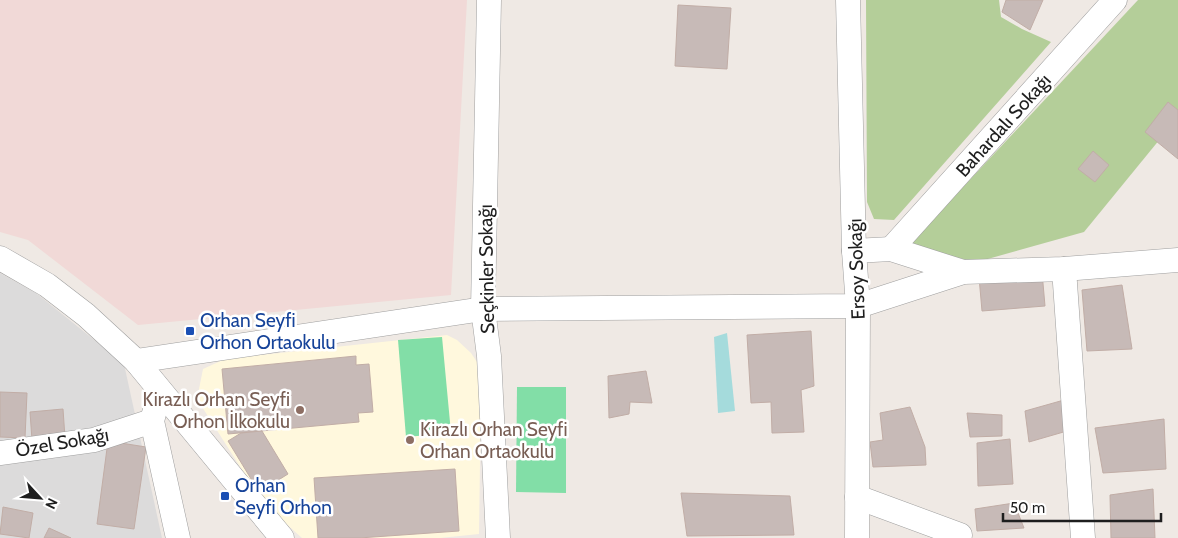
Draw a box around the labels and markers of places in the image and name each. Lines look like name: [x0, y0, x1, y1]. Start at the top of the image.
place label: Orhan Seyfi Orhon Ortaokulu: [200, 309, 336, 354]
marker: Orhan Seyfi Orhon Ortaokulu: [184, 325, 196, 337]
place label: Kirazlı Orhan Seyfi Orhon İlkokulu: [143, 388, 290, 433]
marker: Kirazlı Orhan Seyfi Orhon İlkokulu: [294, 404, 306, 416]
place label: Kirazlı Orhan Seyfi Orhan Ortaokulu: [420, 418, 567, 463]
marker: Kirazlı Orhan Seyfi Orhan Ortaokulu: [404, 434, 416, 446]
place label: Orhan Seyfi Orhon: [235, 474, 332, 519]
marker: Orhan Seyfi Orhon: [219, 490, 231, 502]

